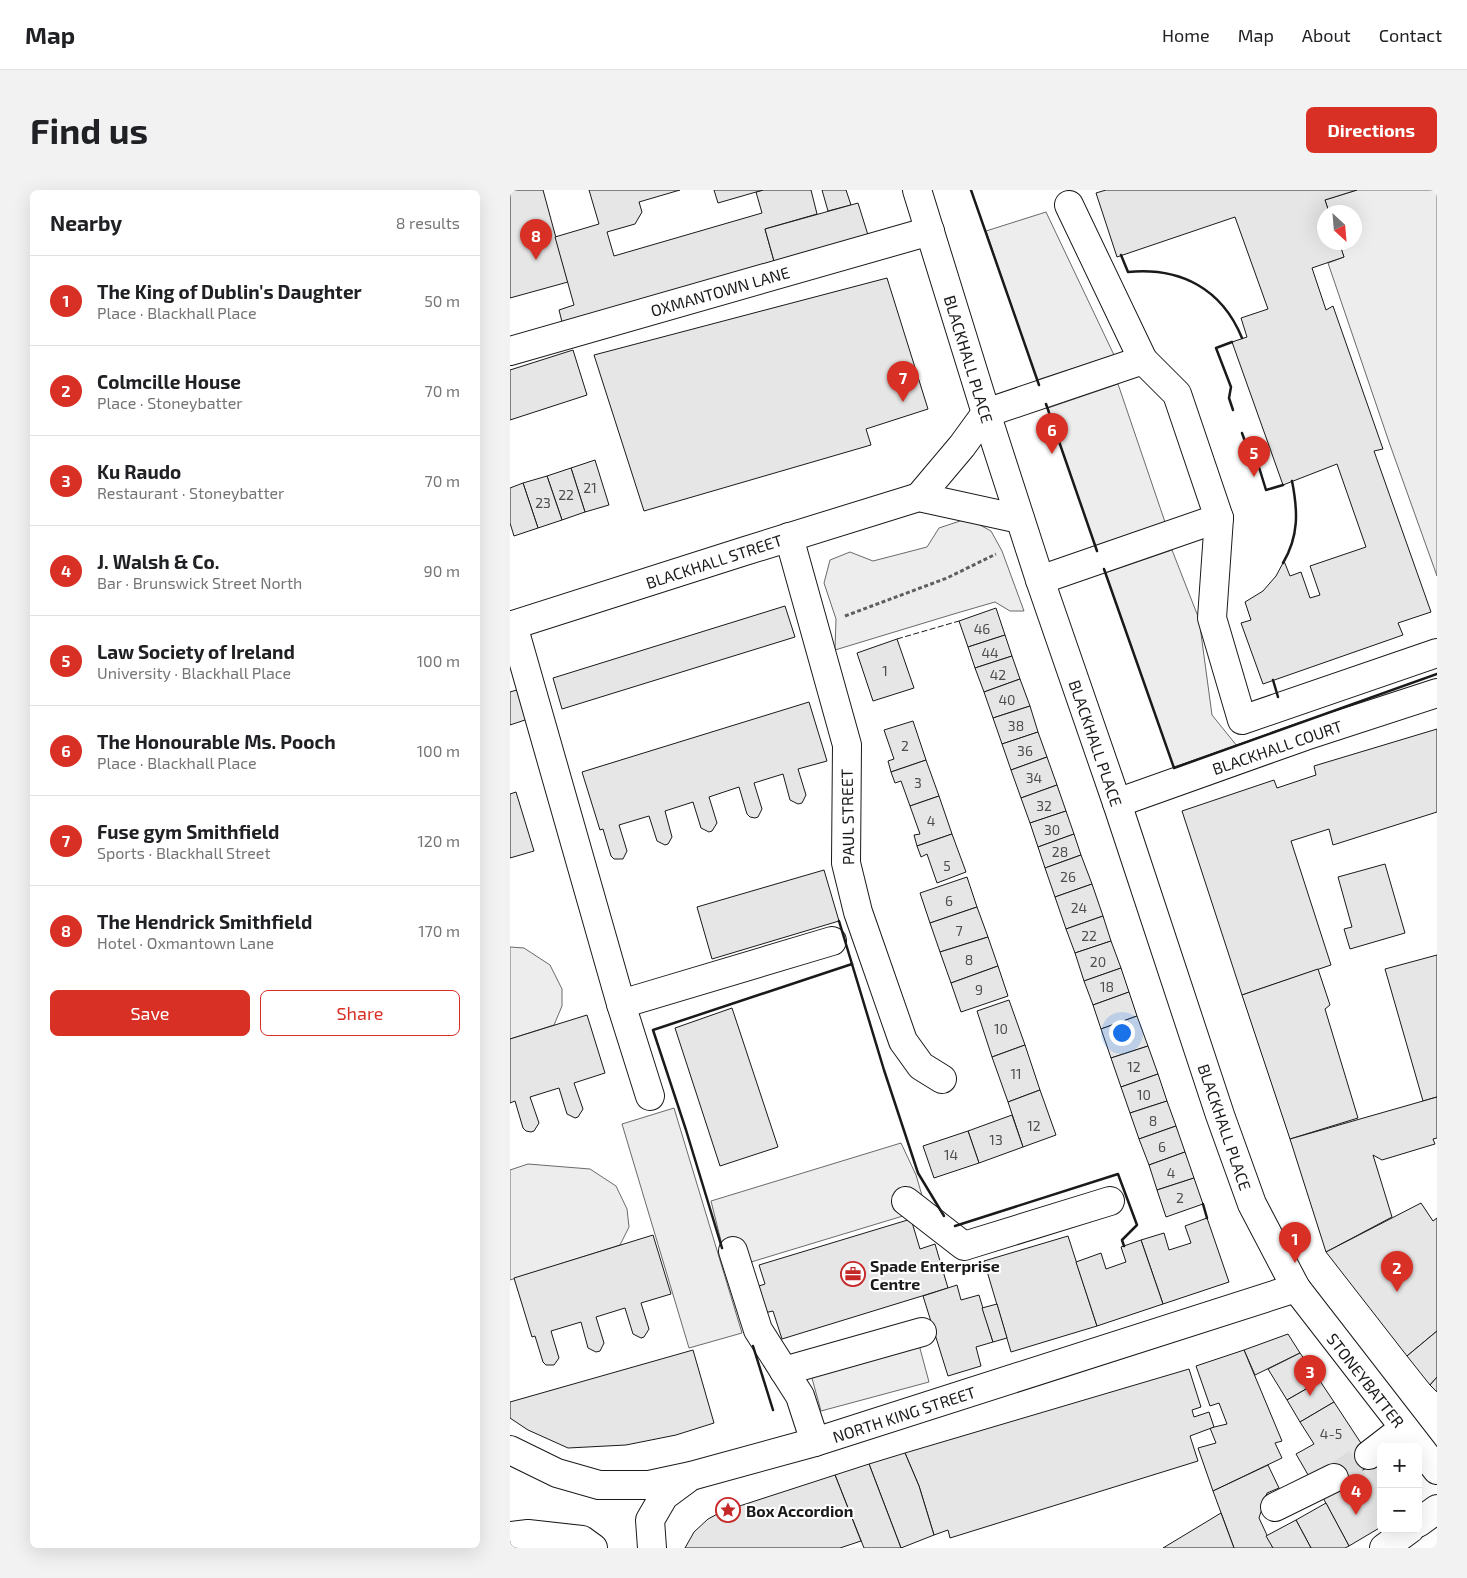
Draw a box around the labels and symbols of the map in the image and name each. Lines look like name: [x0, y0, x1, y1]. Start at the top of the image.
north arrow: [1317, 205, 1362, 250]
pin: 8: [520, 219, 552, 260]
street label: OXMANTOWN LANE: [648, 262, 792, 320]
street label: BLACKHALL PLACE: [941, 293, 997, 425]
pin: 7: [887, 361, 919, 402]
pin: 6: [1036, 413, 1068, 454]
pin: 5: [1238, 436, 1270, 477]
house number: 21: [583, 479, 597, 496]
house number: 22: [558, 486, 574, 503]
house number: 23: [535, 494, 551, 511]
street label: BLACKHALL STREET: [643, 530, 785, 592]
house number: 46: [974, 620, 990, 637]
house number: 44: [981, 644, 999, 661]
house number: 1: [882, 662, 888, 679]
house number: 42: [990, 666, 1006, 683]
street label: BLACKHALL PLACE: [1065, 677, 1127, 809]
house number: 40: [998, 691, 1016, 708]
street label: BLACKHALL COURT: [1210, 716, 1344, 778]
house number: 38: [1008, 717, 1024, 734]
house number: 2: [901, 737, 909, 754]
house number: 36: [1017, 742, 1033, 759]
street label: PAUL STREET: [837, 769, 857, 865]
house number: 34: [1026, 769, 1042, 786]
house number: 3: [914, 774, 922, 791]
house number: 32: [1036, 797, 1052, 814]
house number: 4: [927, 812, 935, 829]
house number: 30: [1044, 821, 1060, 838]
house number: 28: [1052, 843, 1068, 860]
house number: 5: [943, 857, 951, 874]
house number: 26: [1060, 868, 1076, 885]
house number: 6: [945, 892, 953, 909]
house number: 24: [1071, 899, 1087, 916]
house number: 7: [955, 922, 963, 939]
house number: 22: [1081, 927, 1097, 944]
house number: 8: [965, 951, 973, 968]
house number: 20: [1090, 953, 1106, 970]
house number: 18: [1100, 978, 1114, 995]
house number: 9: [975, 981, 983, 998]
house number: 10: [994, 1020, 1008, 1037]
your location: [1109, 1020, 1135, 1046]
house number: 12: [1127, 1058, 1141, 1075]
street label: BLACKHALL PLACE: [1194, 1061, 1256, 1193]
house number: 11: [1010, 1065, 1022, 1082]
house number: 10: [1137, 1086, 1151, 1103]
house number: 8: [1149, 1112, 1157, 1129]
house number: 12: [1027, 1117, 1041, 1134]
house number: 13: [989, 1131, 1003, 1148]
house number: 6: [1158, 1138, 1166, 1155]
house number: 14: [944, 1146, 958, 1163]
house number: 4: [1167, 1164, 1175, 1181]
house number: 2: [1176, 1189, 1184, 1206]
pin: 1: [1279, 1222, 1311, 1263]
pin: 2: [1381, 1251, 1413, 1292]
place label: Spade Enterprise Centre: [870, 1256, 1000, 1293]
office icon: Spade Enterprise Centre: [840, 1261, 866, 1287]
street label: STONEYBATTER: [1323, 1329, 1409, 1431]
pin: 3: [1294, 1355, 1326, 1396]
street label: NORTH KING STREET: [830, 1382, 978, 1446]
house number: 4-5: [1320, 1425, 1342, 1442]
pin: 4: [1340, 1474, 1372, 1515]
place icon: Box Accordion: [715, 1497, 741, 1523]
place label: Box Accordion: [746, 1501, 853, 1520]

